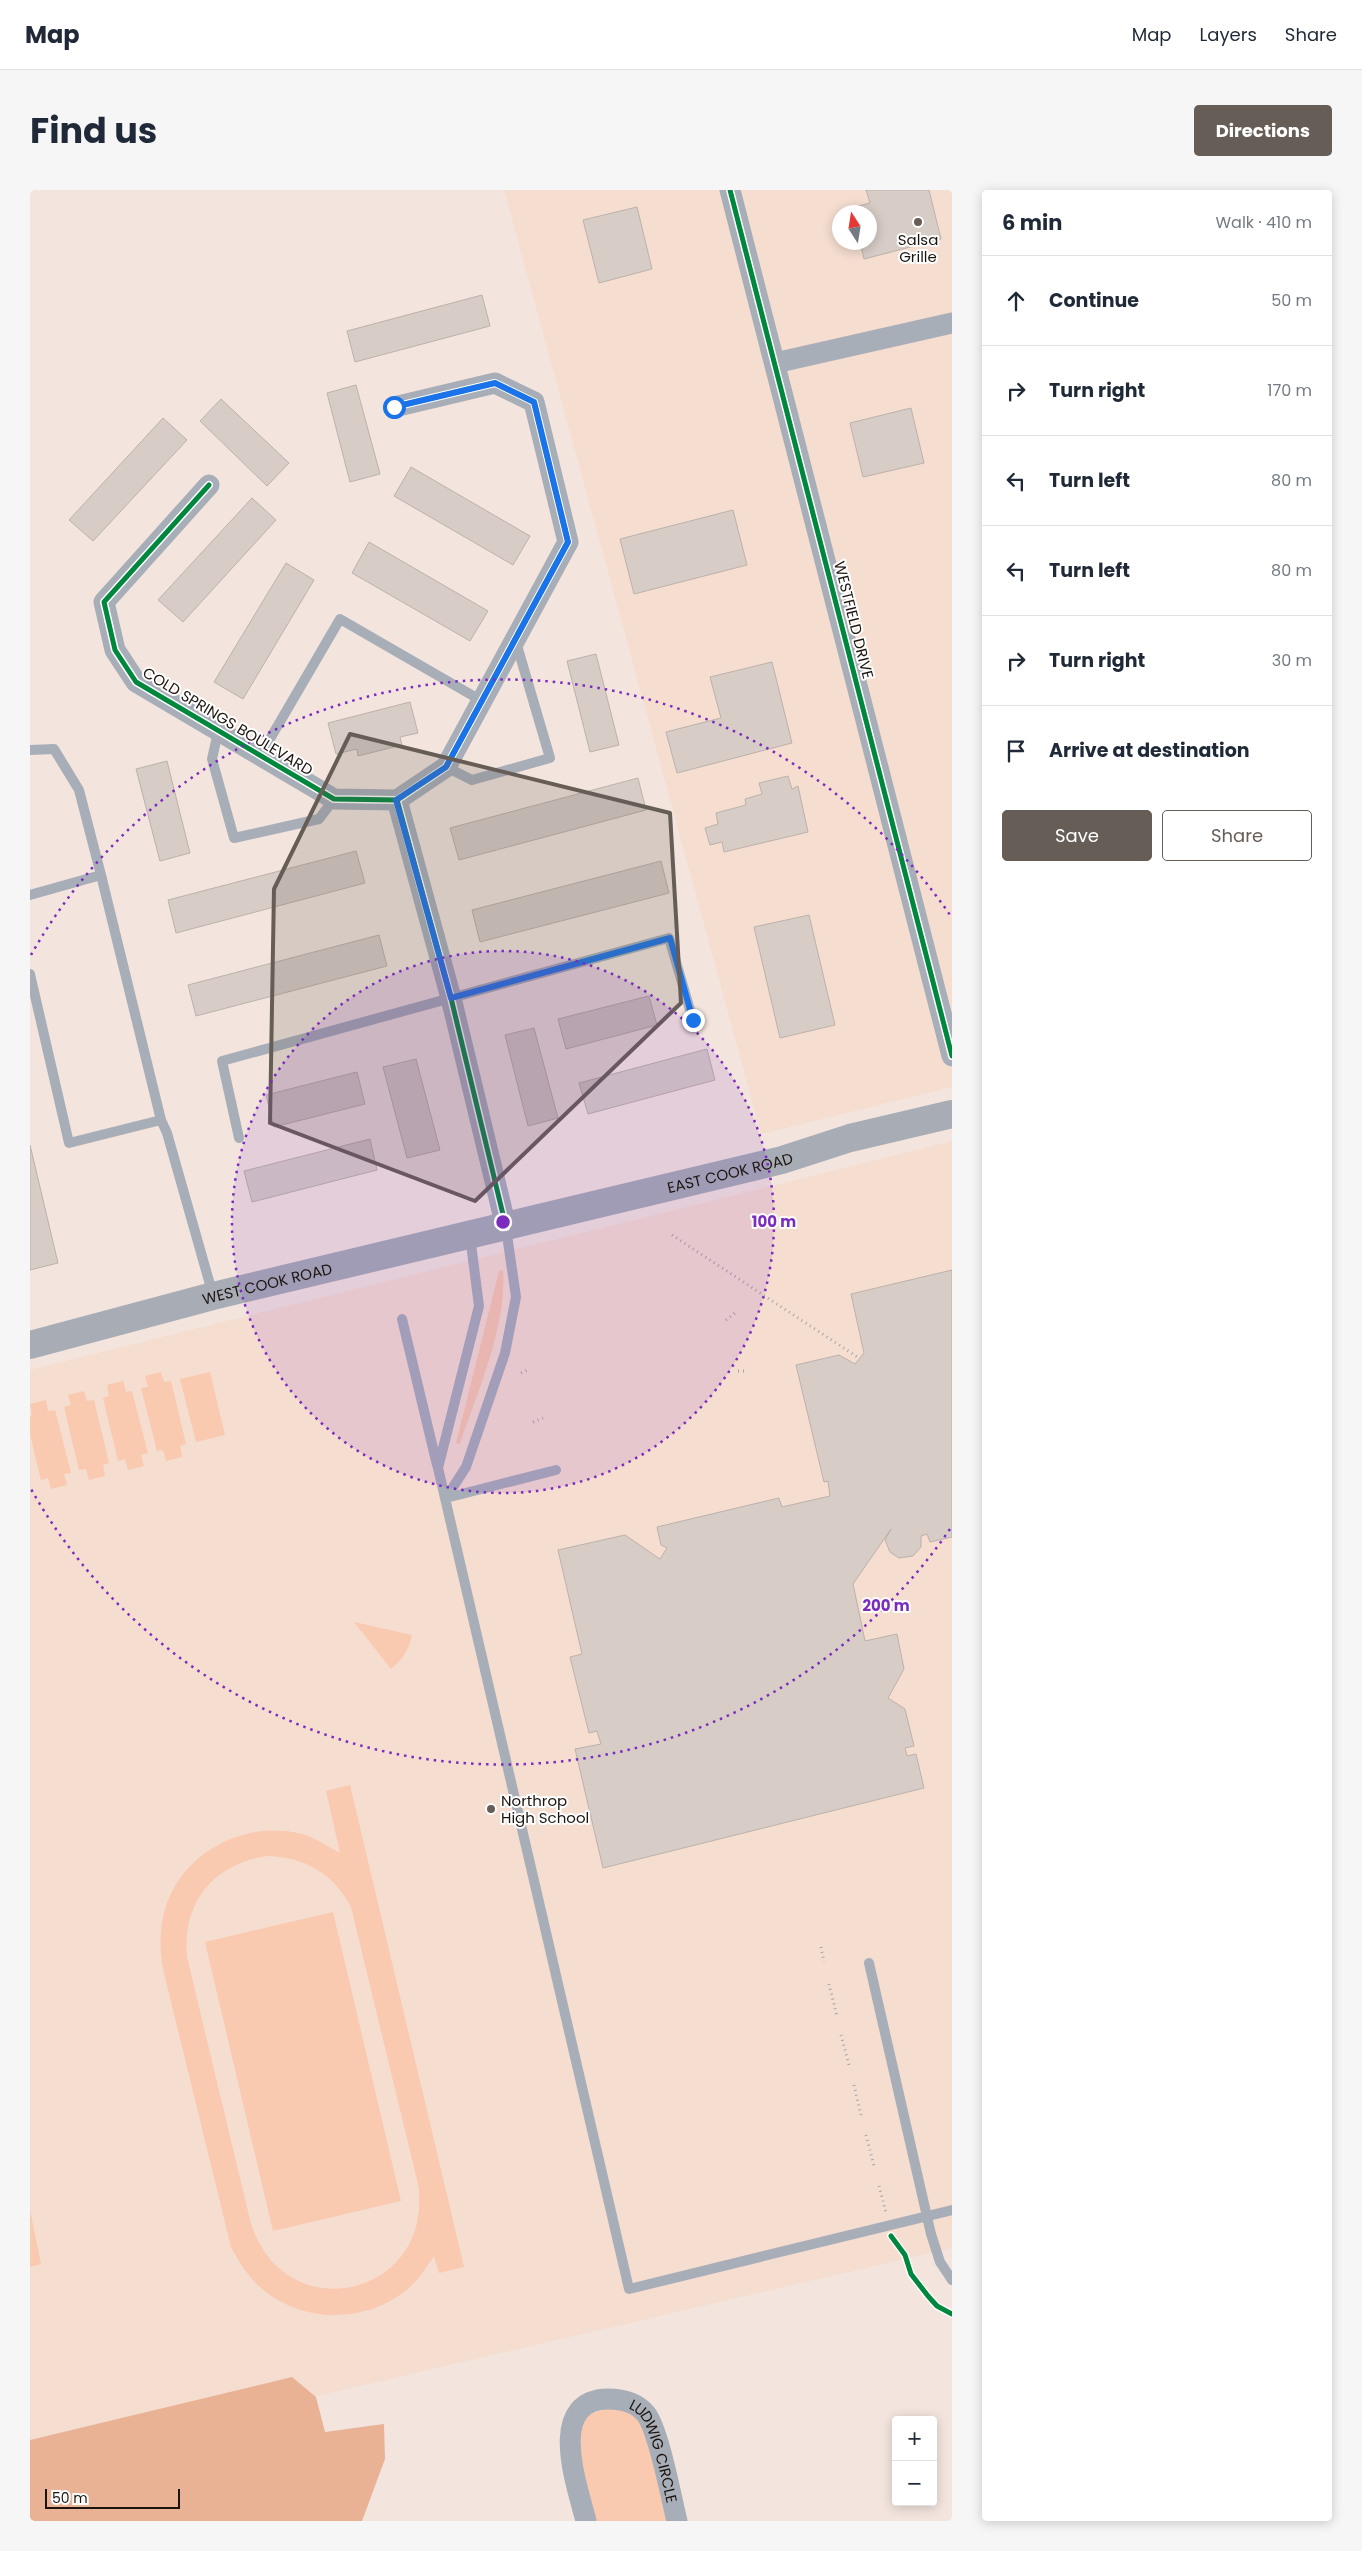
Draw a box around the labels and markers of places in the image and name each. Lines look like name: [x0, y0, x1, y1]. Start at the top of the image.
marker: Salsa Grille: [912, 216, 924, 228]
place label: Salsa Grille: [898, 229, 938, 267]
centre of rings: [494, 1213, 512, 1231]
place label: Northrop High School: [501, 1790, 589, 1828]
marker: Northrop High School: [485, 1803, 497, 1815]

